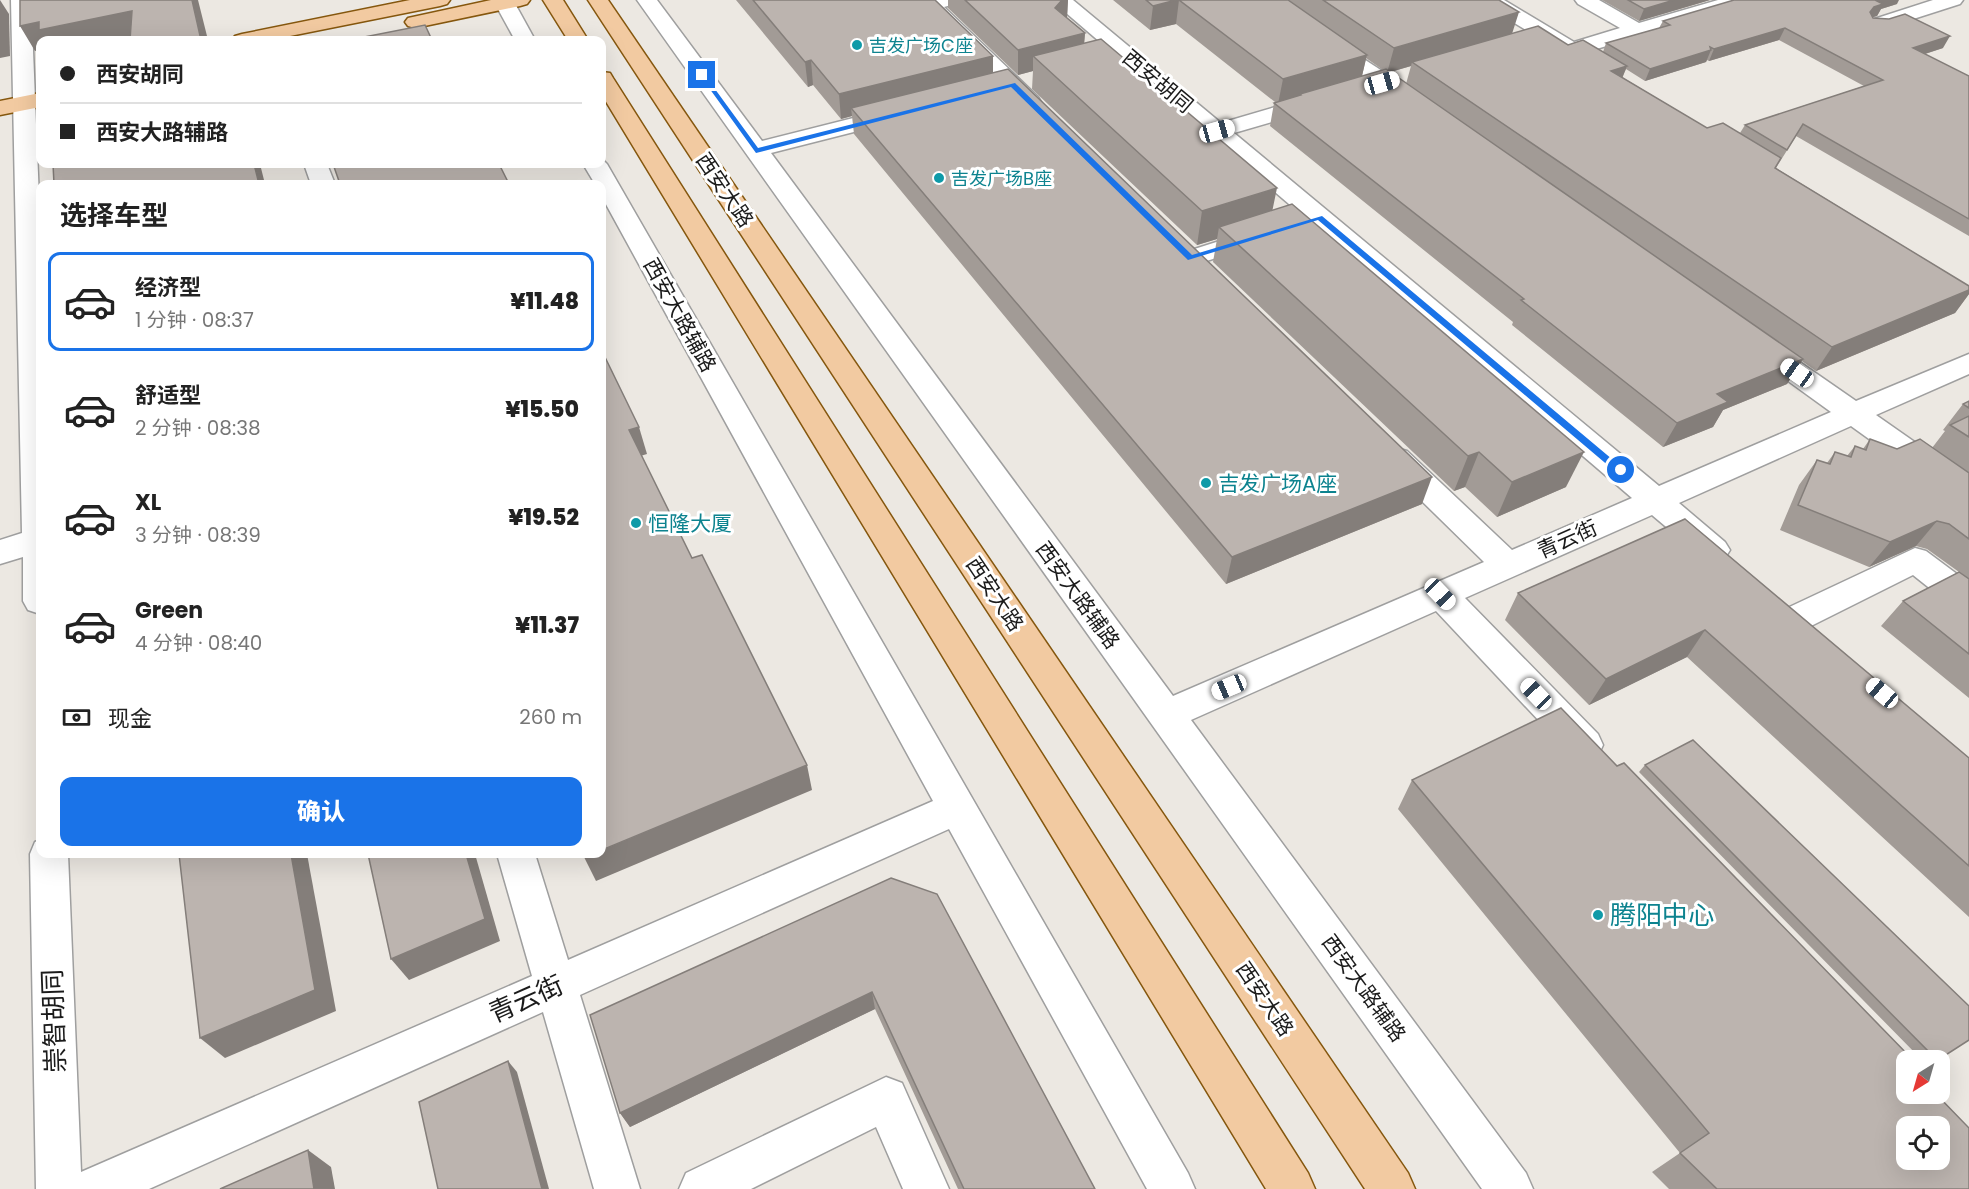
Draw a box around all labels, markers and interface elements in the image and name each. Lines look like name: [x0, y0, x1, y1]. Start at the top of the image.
place label: 吉发广场C座: [869, 33, 973, 58]
marker: 吉发广场C座: [850, 38, 864, 52]
street label: 西安胡同: [1117, 43, 1199, 119]
text: 西安胡同: [96, 59, 184, 90]
route end: [688, 61, 715, 88]
car: [1362, 69, 1402, 97]
text: 西安大路辅路: [96, 117, 228, 148]
car: [1197, 117, 1237, 145]
street label: 西安大路: [689, 147, 761, 233]
place label: 吉发广场B座: [951, 166, 1052, 191]
marker: 吉发广场B座: [932, 171, 946, 185]
text: 选择车型: [60, 197, 168, 234]
street label: 西安大路辅路: [637, 253, 723, 377]
text: 经济型: [135, 272, 201, 303]
icon: car: [63, 275, 117, 329]
text: ¥11.48: [510, 286, 579, 317]
text: 1 分钟 · 08:37: [135, 306, 254, 334]
car: [1777, 355, 1817, 391]
text: 舒适型: [135, 380, 201, 411]
icon: car: [63, 383, 117, 437]
text: ¥15.50: [505, 394, 579, 425]
text: 2 分钟 · 08:38: [135, 414, 261, 442]
route start: [1607, 456, 1634, 483]
place label: 吉发广场A座: [1218, 469, 1337, 498]
marker: 吉发广场A座: [1199, 476, 1213, 490]
text: XL: [135, 487, 161, 518]
icon: car: [63, 491, 117, 545]
text: ¥19.52: [508, 502, 579, 533]
place label: 恒隆大厦: [648, 509, 732, 538]
street label: 青云街: [1532, 513, 1602, 565]
marker: 恒隆大厦: [629, 516, 643, 530]
text: 3 分钟 · 08:39: [135, 521, 261, 549]
street label: 西安大路辅路: [1029, 536, 1127, 654]
street label: 西安大路: [959, 551, 1031, 637]
car: [1421, 575, 1459, 613]
text: Green: [135, 595, 203, 626]
icon: car: [63, 599, 117, 653]
text: ¥11.37: [515, 610, 579, 641]
text: 4 分钟 · 08:40: [135, 629, 262, 657]
car: [1209, 672, 1249, 702]
car: [1517, 675, 1555, 713]
car: [1862, 675, 1902, 711]
icon: cash: [60, 701, 93, 734]
text: 现金: [108, 703, 152, 734]
text: 260 m: [519, 703, 582, 731]
button: 确认: [60, 777, 582, 846]
place label: 腾阳中心: [1610, 897, 1714, 933]
marker: 腾阳中心: [1591, 908, 1605, 922]
street label: 西安大路辅路: [1315, 929, 1413, 1047]
street label: 西安大路: [1229, 956, 1301, 1042]
street label: 青云街: [483, 967, 569, 1031]
street label: 崇智胡同: [34, 968, 74, 1074]
north arrow: [1896, 1050, 1950, 1104]
map controls: [1896, 1050, 1950, 1170]
button: locate: [1896, 1116, 1950, 1170]

